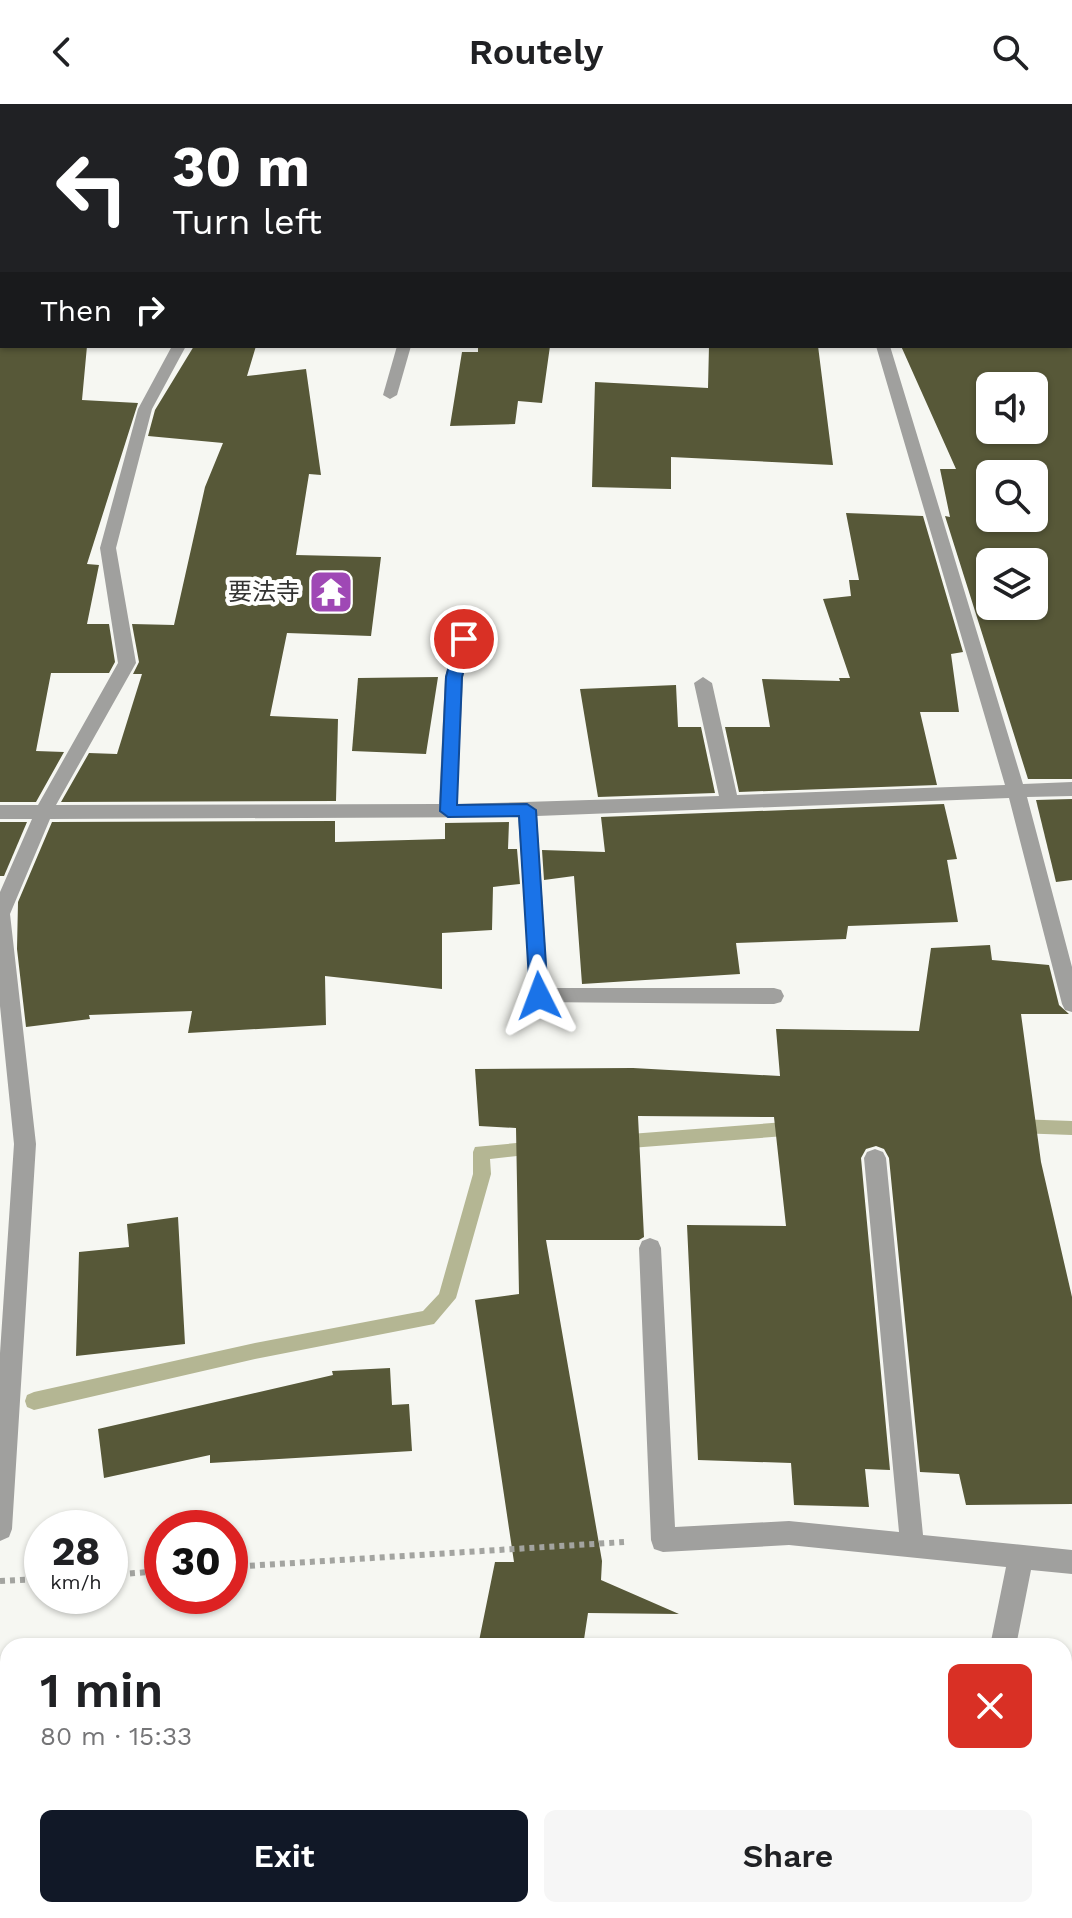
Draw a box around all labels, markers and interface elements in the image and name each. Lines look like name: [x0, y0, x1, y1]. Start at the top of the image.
icon: back: [40, 30, 84, 74]
icon: search: [988, 30, 1032, 74]
text: Routely: [469, 31, 603, 73]
text: 30 m: [172, 134, 310, 200]
icon: left: [40, 136, 144, 240]
text: Turn left: [172, 201, 322, 243]
icon: right: [128, 288, 172, 332]
text: Then: [40, 293, 112, 328]
map controls: [976, 372, 1048, 620]
button: sound: [976, 372, 1048, 444]
button: search: [976, 460, 1048, 532]
button: layers: [976, 548, 1048, 620]
temple icon: 要法寺: [307, 568, 355, 616]
place label: 要法寺: [228, 578, 300, 606]
pin: [430, 605, 498, 673]
icon: arrive: [442, 617, 486, 661]
position arrow: [497, 954, 581, 1038]
speed limit sign: 30: [144, 1510, 248, 1614]
text: 28: [52, 1528, 100, 1575]
text: km/h: [50, 1570, 102, 1594]
text: 1 min: [40, 1662, 163, 1719]
button: close: [948, 1664, 1032, 1748]
text: 80 m · 15:33: [40, 1721, 192, 1751]
button: Exit: [40, 1810, 528, 1902]
button: Share: [544, 1810, 1032, 1902]

